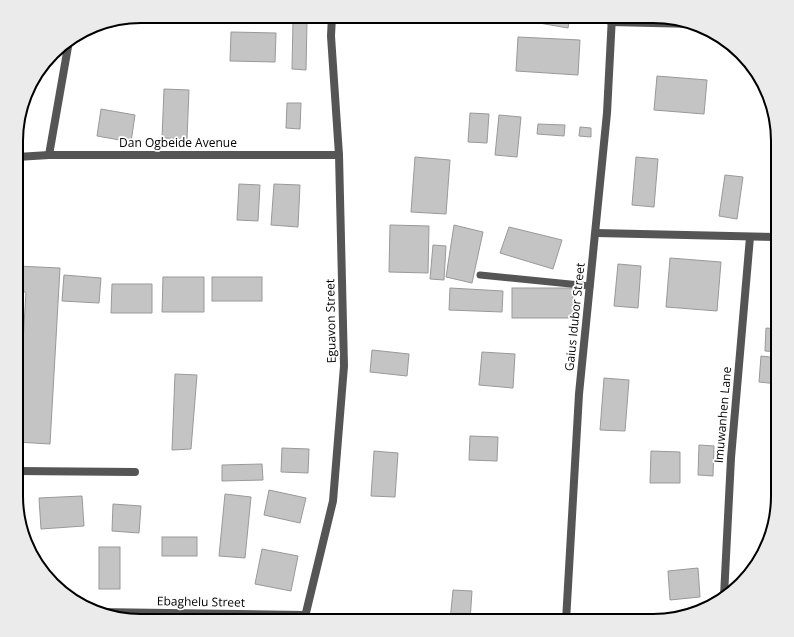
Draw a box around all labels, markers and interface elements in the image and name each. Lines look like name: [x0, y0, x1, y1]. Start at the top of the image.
street label: Dan Ogbeide Avenue: [119, 134, 237, 151]
street label: Gaius Idubor Street: [560, 262, 589, 372]
street label: Eguavon Street: [321, 279, 340, 363]
street label: Imuwanhen Lane: [710, 366, 735, 464]
street label: Ebaghelu Street: [157, 592, 245, 611]

